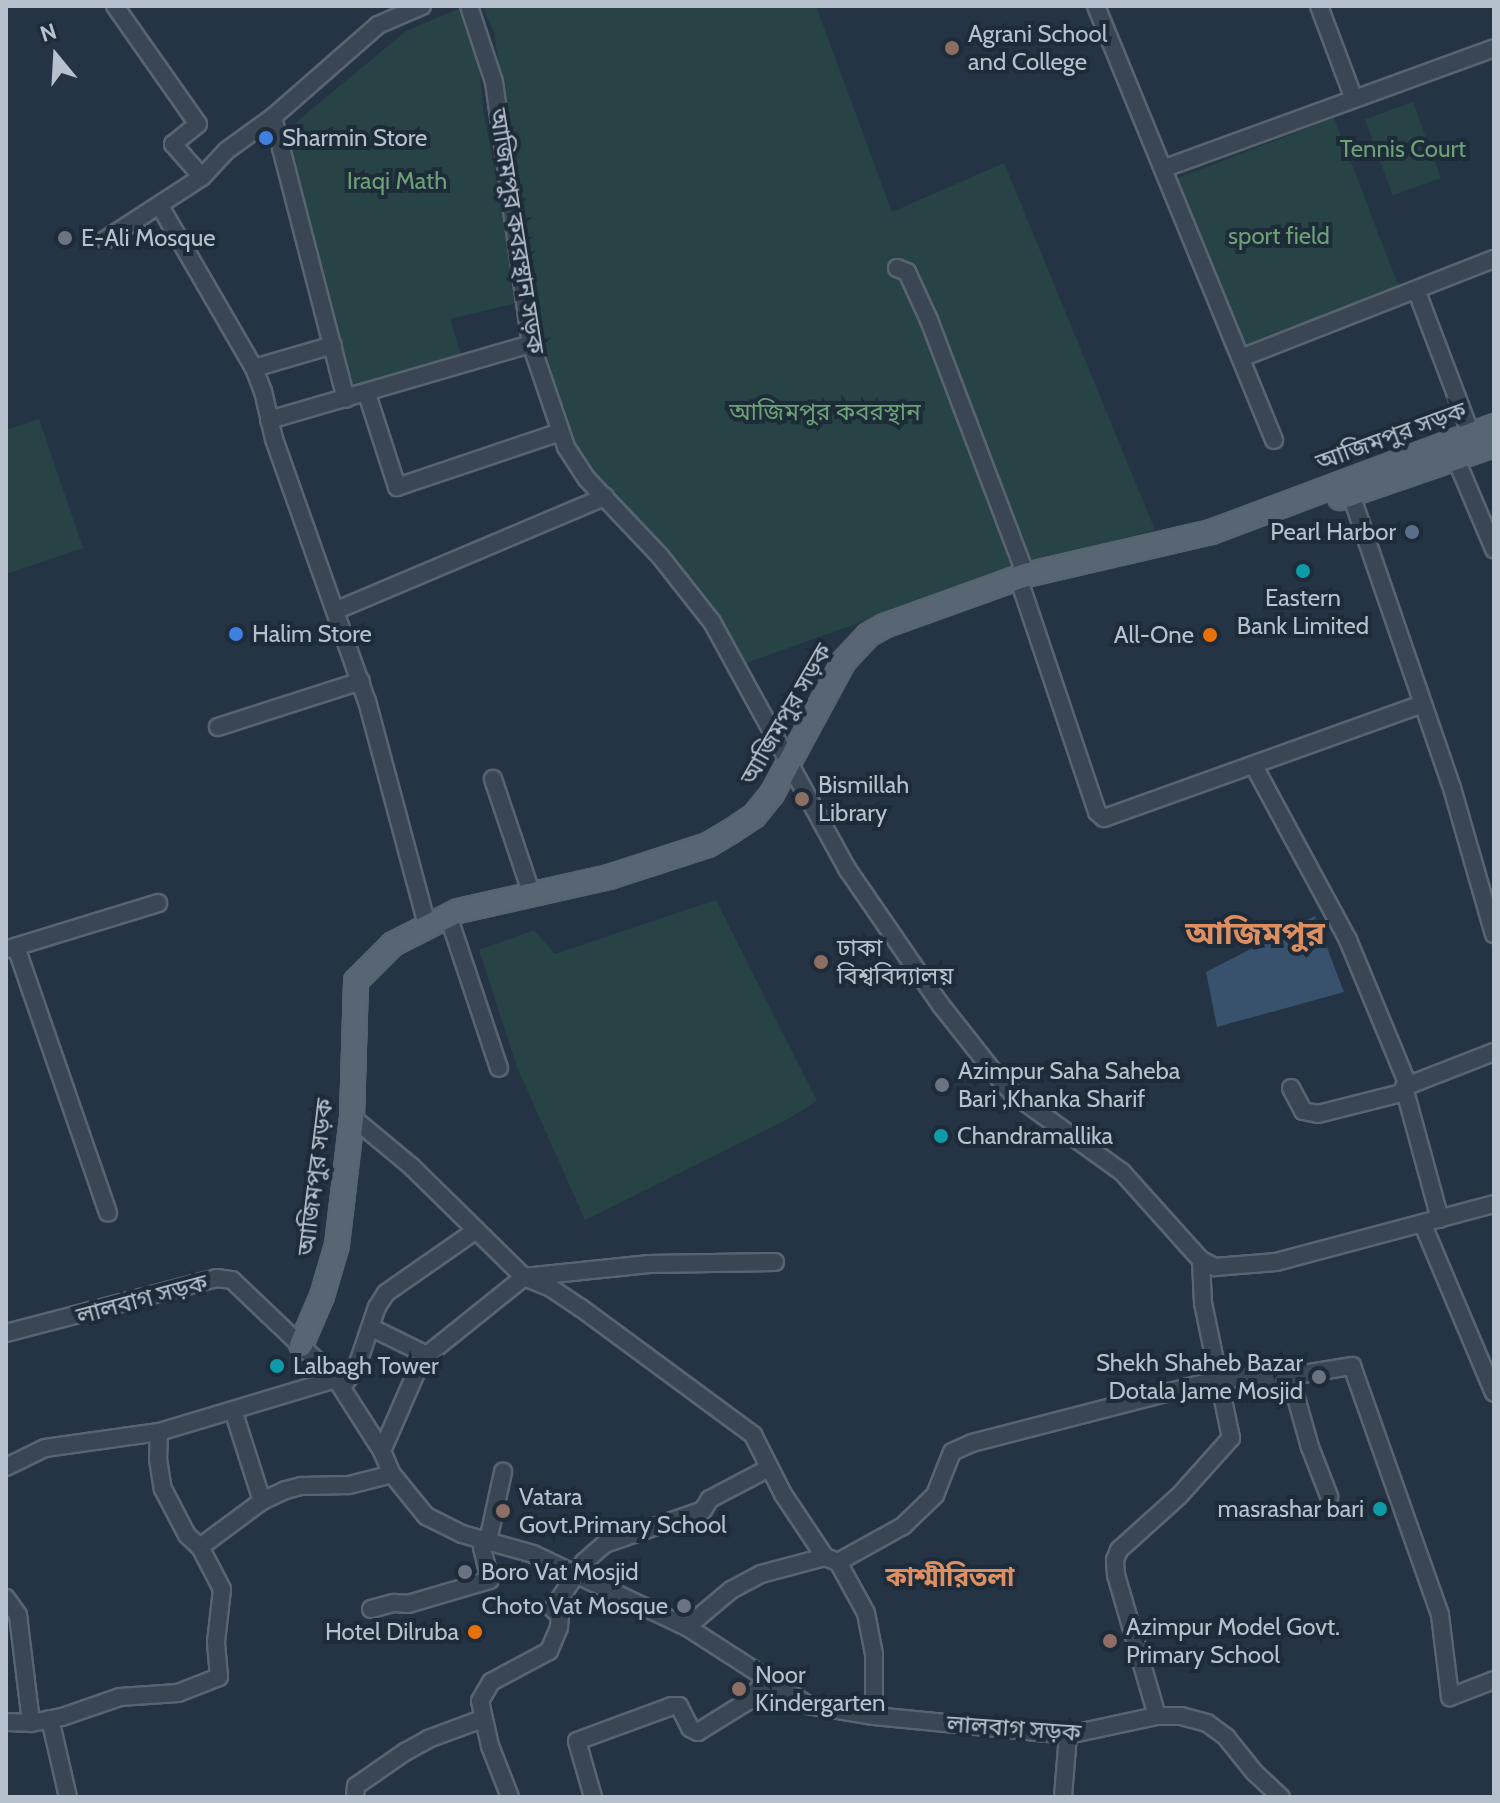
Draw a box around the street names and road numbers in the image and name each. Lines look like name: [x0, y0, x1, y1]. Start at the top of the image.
street label: আজিমপুর কবরস্থান সড়ক: [483, 106, 551, 356]
street label: আজিমপুর সড়ক: [1312, 395, 1470, 477]
street label: আজিমপুর সড়ক: [734, 638, 838, 790]
street label: আজিমপুর সড়ক: [291, 1097, 339, 1257]
street label: লালবাগ সড়ক: [73, 1268, 211, 1330]
street label: লালবাগ সড়ক: [946, 1709, 1082, 1747]

